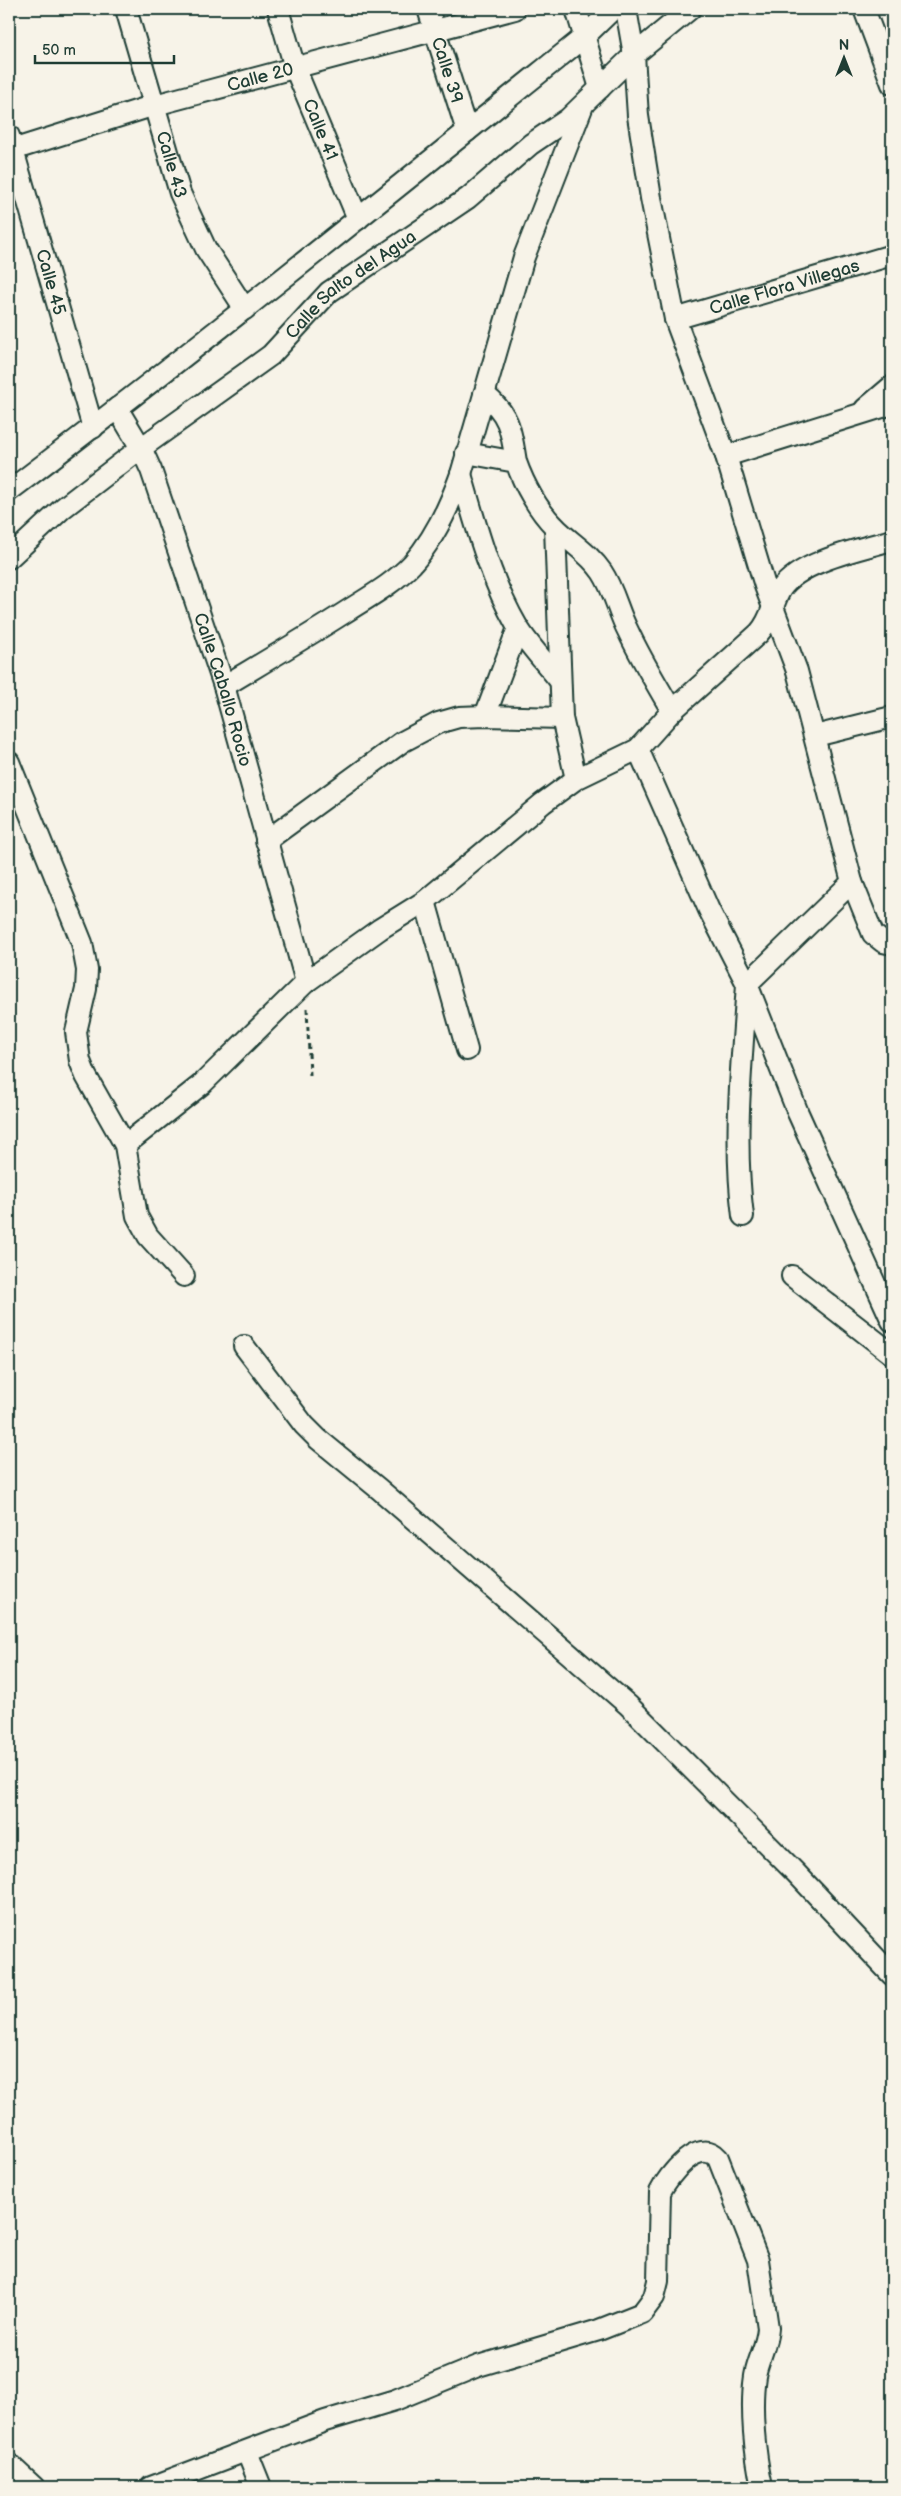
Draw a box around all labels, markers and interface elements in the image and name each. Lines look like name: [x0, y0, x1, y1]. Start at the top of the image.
scale bar: [35, 32, 174, 64]
north arrow: [818, 32, 868, 82]
street label: Calle 39: [427, 34, 468, 106]
text: N: [839, 37, 849, 54]
text: 50 m: [42, 41, 76, 60]
street label: Calle 20: [225, 58, 296, 96]
street label: Calle 41: [299, 96, 343, 163]
street label: Calle 43: [152, 129, 191, 200]
street label: Calle Salto del Agua: [281, 226, 420, 343]
street label: Calle 45: [32, 247, 70, 318]
street label: Calle Flora Villegas: [707, 255, 862, 319]
street label: Calle Caballo Rocio: [189, 610, 256, 769]

